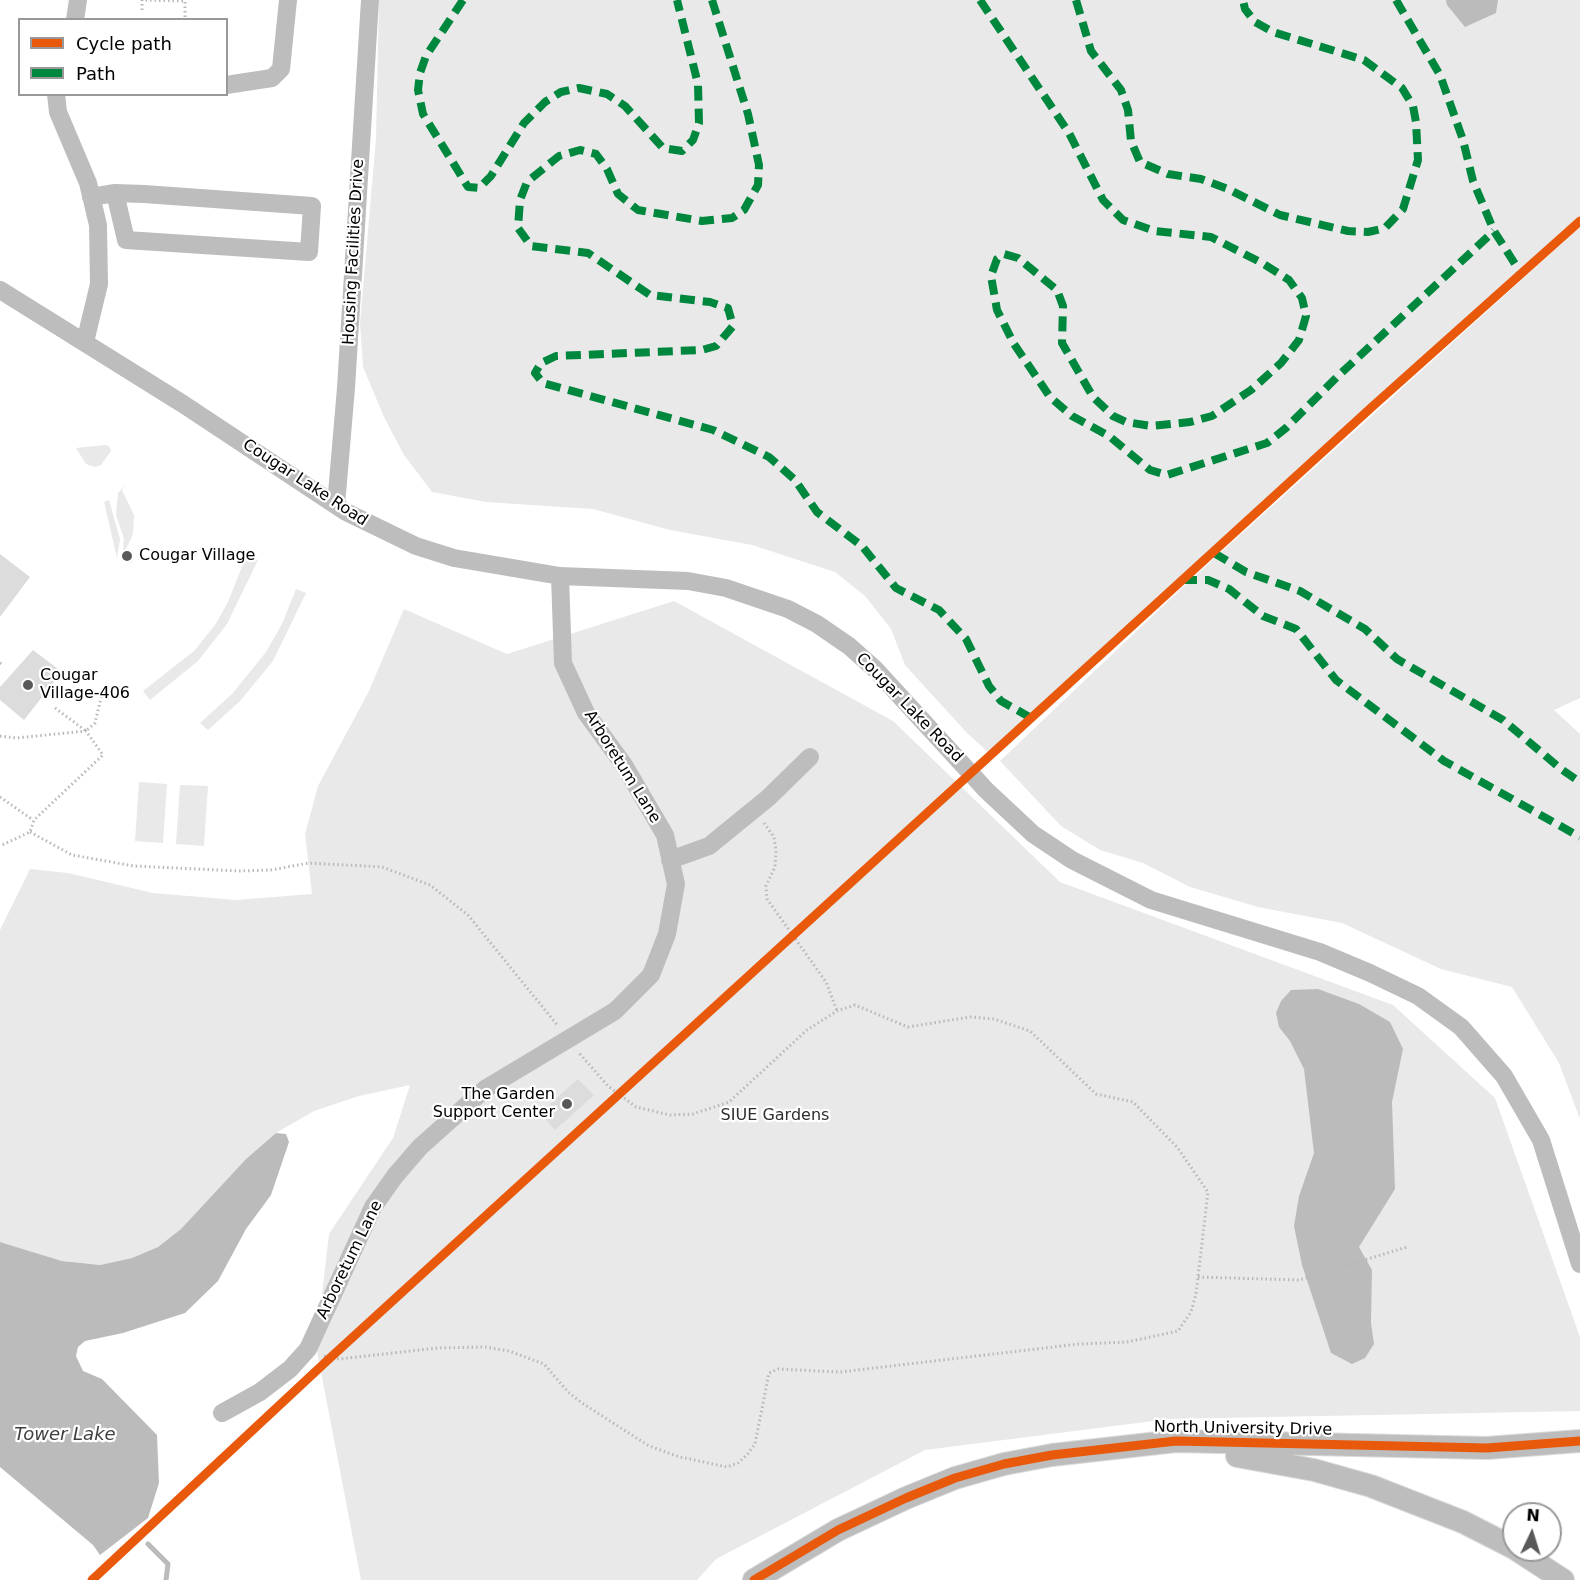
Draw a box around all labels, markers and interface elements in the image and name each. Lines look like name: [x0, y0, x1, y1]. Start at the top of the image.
legend: [18, 18, 228, 96]
text: Cycle path: [76, 33, 172, 54]
text: Path: [76, 63, 116, 84]
street label: Housing Facilities Drive: [340, 158, 368, 346]
street label: Cougar Lake Road: [239, 435, 371, 531]
place label: Cougar Village: [139, 546, 255, 566]
marker: Cougar Village: [120, 549, 134, 563]
street label: Cougar Lake Road: [852, 649, 966, 767]
place label: Cougar Village-406: [40, 666, 130, 704]
marker: Cougar Village-406: [21, 678, 35, 692]
street label: Arboretum Lane: [580, 707, 664, 827]
place label: The Garden Support Center: [433, 1085, 555, 1123]
marker: The Garden Support Center: [560, 1097, 574, 1111]
park label: SIUE Gardens: [721, 1106, 829, 1126]
street label: Arboretum Lane: [313, 1198, 387, 1322]
street label: North University Drive: [1154, 1418, 1332, 1440]
water label: Tower Lake: [14, 1424, 116, 1446]
north arrow: [1502, 1502, 1562, 1562]
text: N: [1526, 1506, 1540, 1525]

